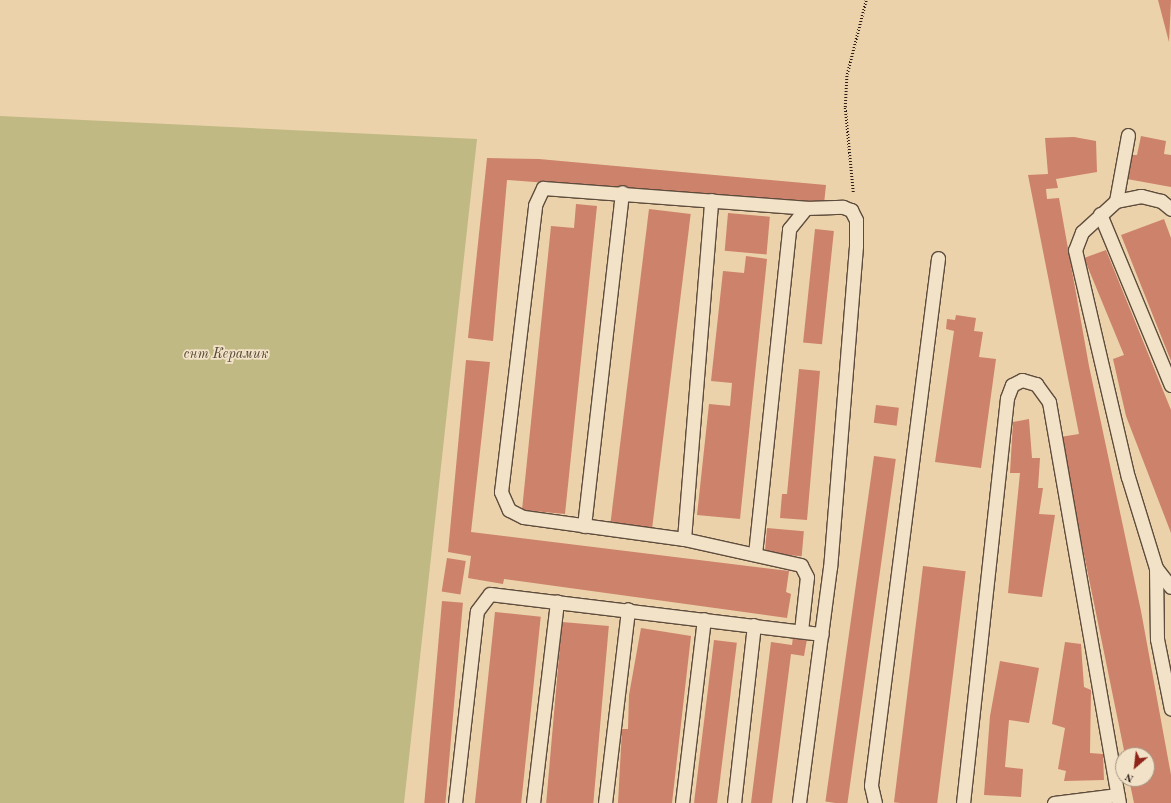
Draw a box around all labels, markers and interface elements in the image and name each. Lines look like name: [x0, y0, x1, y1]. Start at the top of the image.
park label: снт Керамик: [184, 346, 268, 362]
north arrow: [1115, 747, 1155, 787]
text: N: [1123, 770, 1136, 784]

